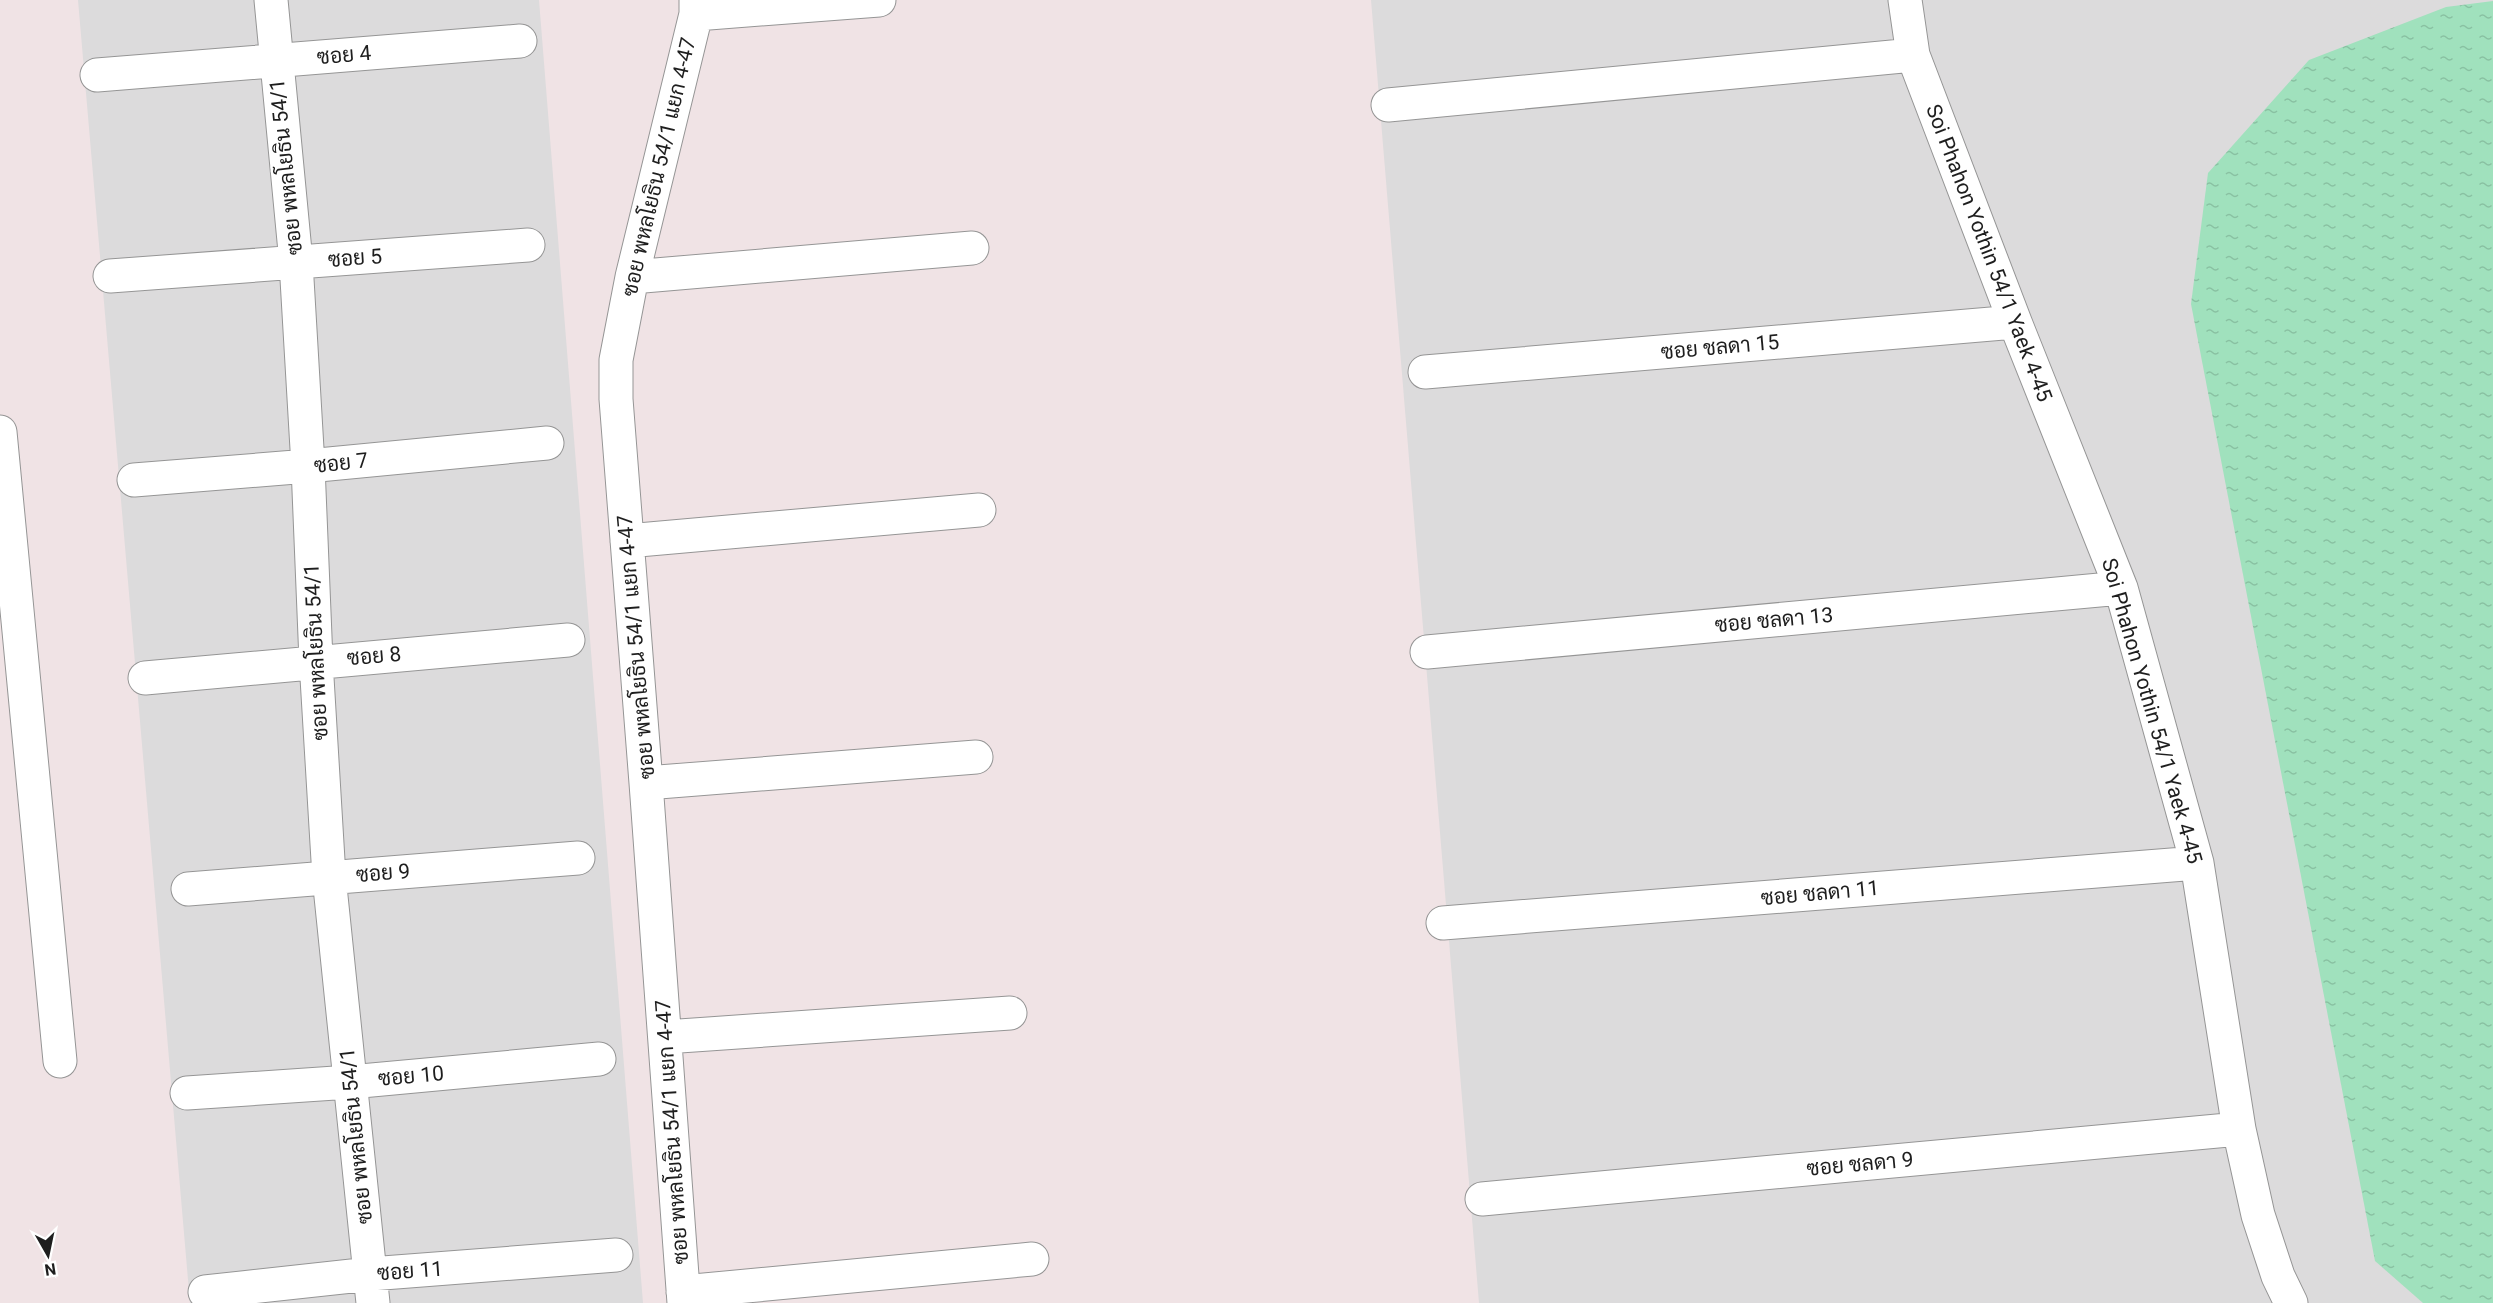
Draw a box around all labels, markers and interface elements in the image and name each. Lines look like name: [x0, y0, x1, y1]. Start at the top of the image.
street label: ซอย พหลโยธิน 54/1 แยก 4-47: [617, 35, 701, 299]
street label: ซอย 4: [316, 41, 372, 69]
street label: ซอย พหลโยธิน 54/1: [264, 78, 307, 256]
street label: Soi Phahon Yothin 54/1 Yaek 4-45: [1921, 101, 2057, 405]
street label: ซอย 5: [327, 244, 383, 272]
street label: ซอย ชลดา 15: [1660, 330, 1780, 364]
street label: ซอย 7: [313, 448, 369, 478]
street label: ซอย พหลโยธิน 54/1 แยก 4-47: [611, 514, 660, 780]
street label: Soi Phahon Yothin 54/1 Yaek 4-45: [2097, 556, 2207, 866]
street label: ซอย พหลโยธิน 54/1: [298, 563, 333, 741]
street label: ซอย ชลดา 13: [1714, 603, 1834, 637]
street label: ซอย 8: [346, 642, 402, 670]
street label: ซอย 9: [355, 859, 411, 887]
street label: ซอย ชลดา 11: [1760, 876, 1880, 910]
street label: ซอย พหลโยธิน 54/1 แยก 4-47: [650, 999, 693, 1265]
street label: ซอย พหลโยธิน 54/1: [334, 1047, 377, 1225]
street label: ซอย 10: [377, 1061, 445, 1091]
street label: ซอย ชลดา 9: [1806, 1147, 1914, 1181]
north arrow: [18, 1225, 78, 1285]
street label: ซอย 11: [376, 1257, 444, 1285]
text: N: [43, 1259, 57, 1280]

